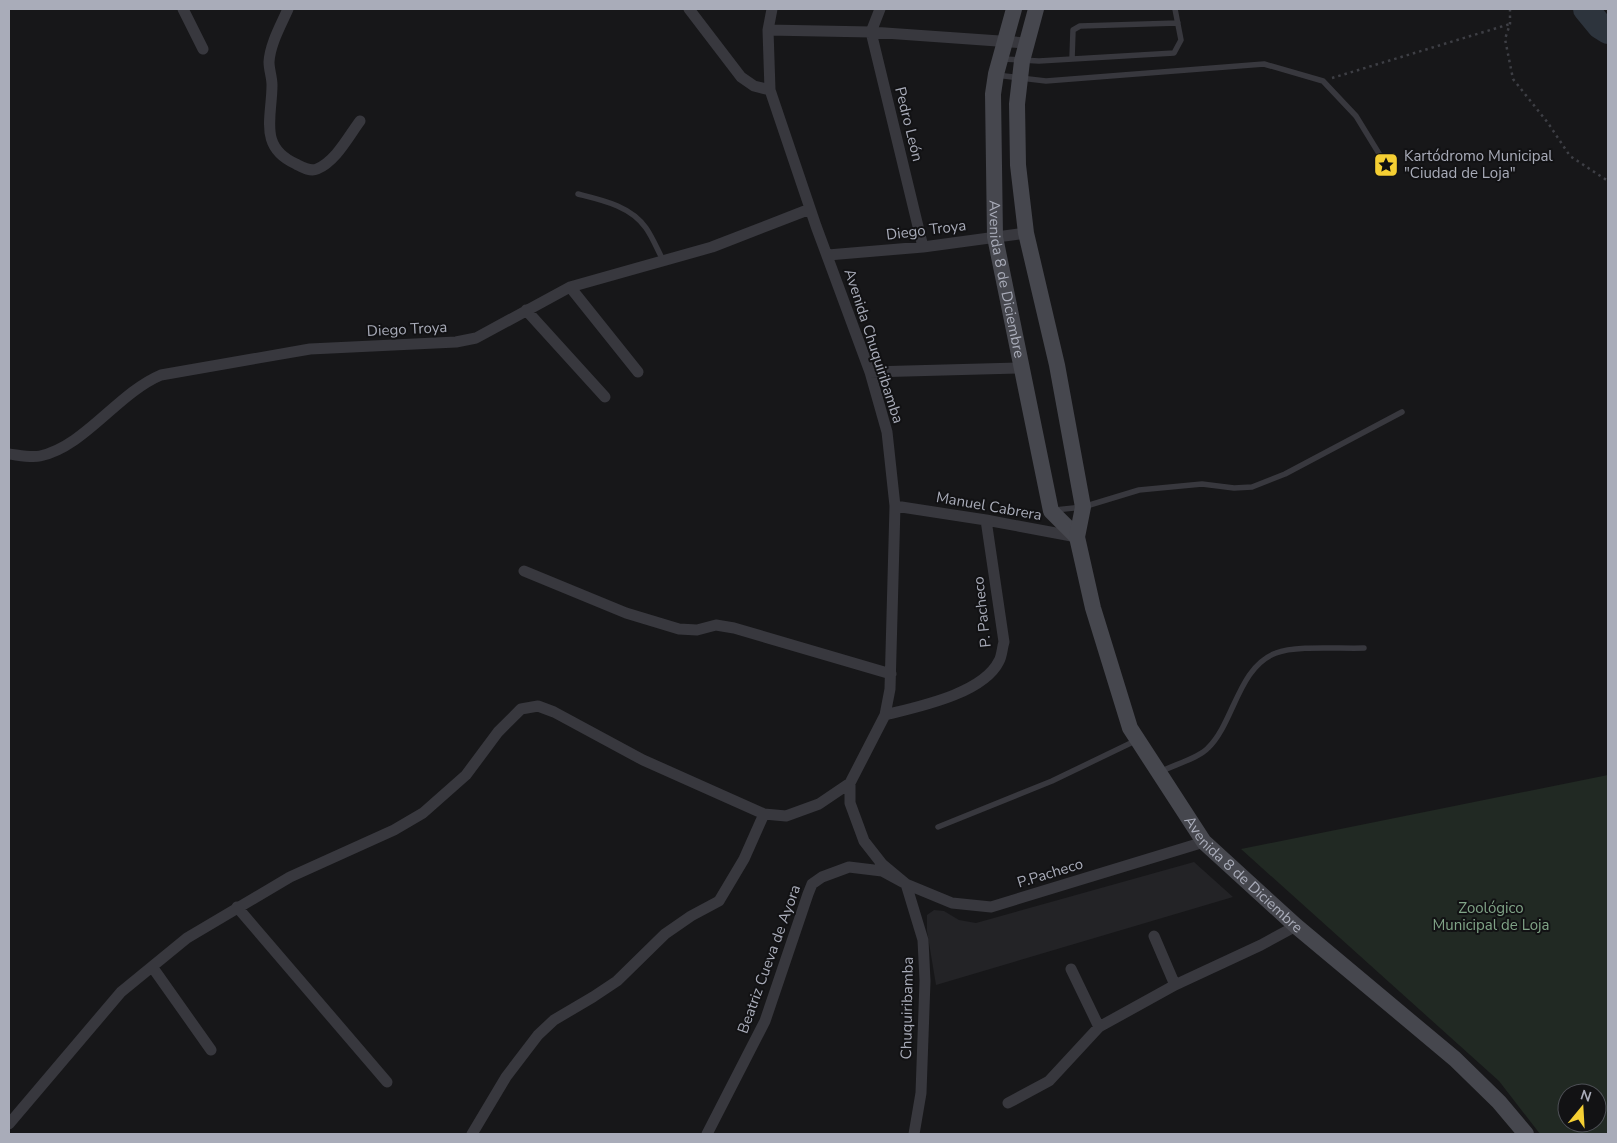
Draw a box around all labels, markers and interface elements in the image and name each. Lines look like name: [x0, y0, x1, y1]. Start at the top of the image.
street label: Pedro León: [890, 85, 928, 163]
place label: Kartódromo Municipal "Ciudad de Loja": [1404, 146, 1553, 183]
place icon: Kartódromo Municipal "Ciudad de Loja": [1373, 152, 1399, 178]
street label: Avenida 8 de Diciembre: [984, 200, 1030, 360]
street label: Diego Troya: [885, 215, 967, 245]
street label: Avenida Chuquiribamba: [840, 266, 908, 426]
street label: Diego Troya: [366, 317, 448, 341]
street label: Manuel Cabrera: [935, 487, 1043, 525]
street label: P. Pacheco: [968, 575, 996, 649]
street label: Avenida 8 de Diciembre: [1180, 812, 1307, 938]
street label: P.Pacheco: [1015, 854, 1085, 892]
street label: Beatriz Cueva de Ayora: [733, 882, 805, 1036]
park label: Zoológico Municipal de Loja: [1432, 898, 1550, 935]
street label: Chuquiribamba: [896, 956, 918, 1060]
north arrow: [1557, 1083, 1607, 1133]
text: N: [1578, 1085, 1594, 1107]

